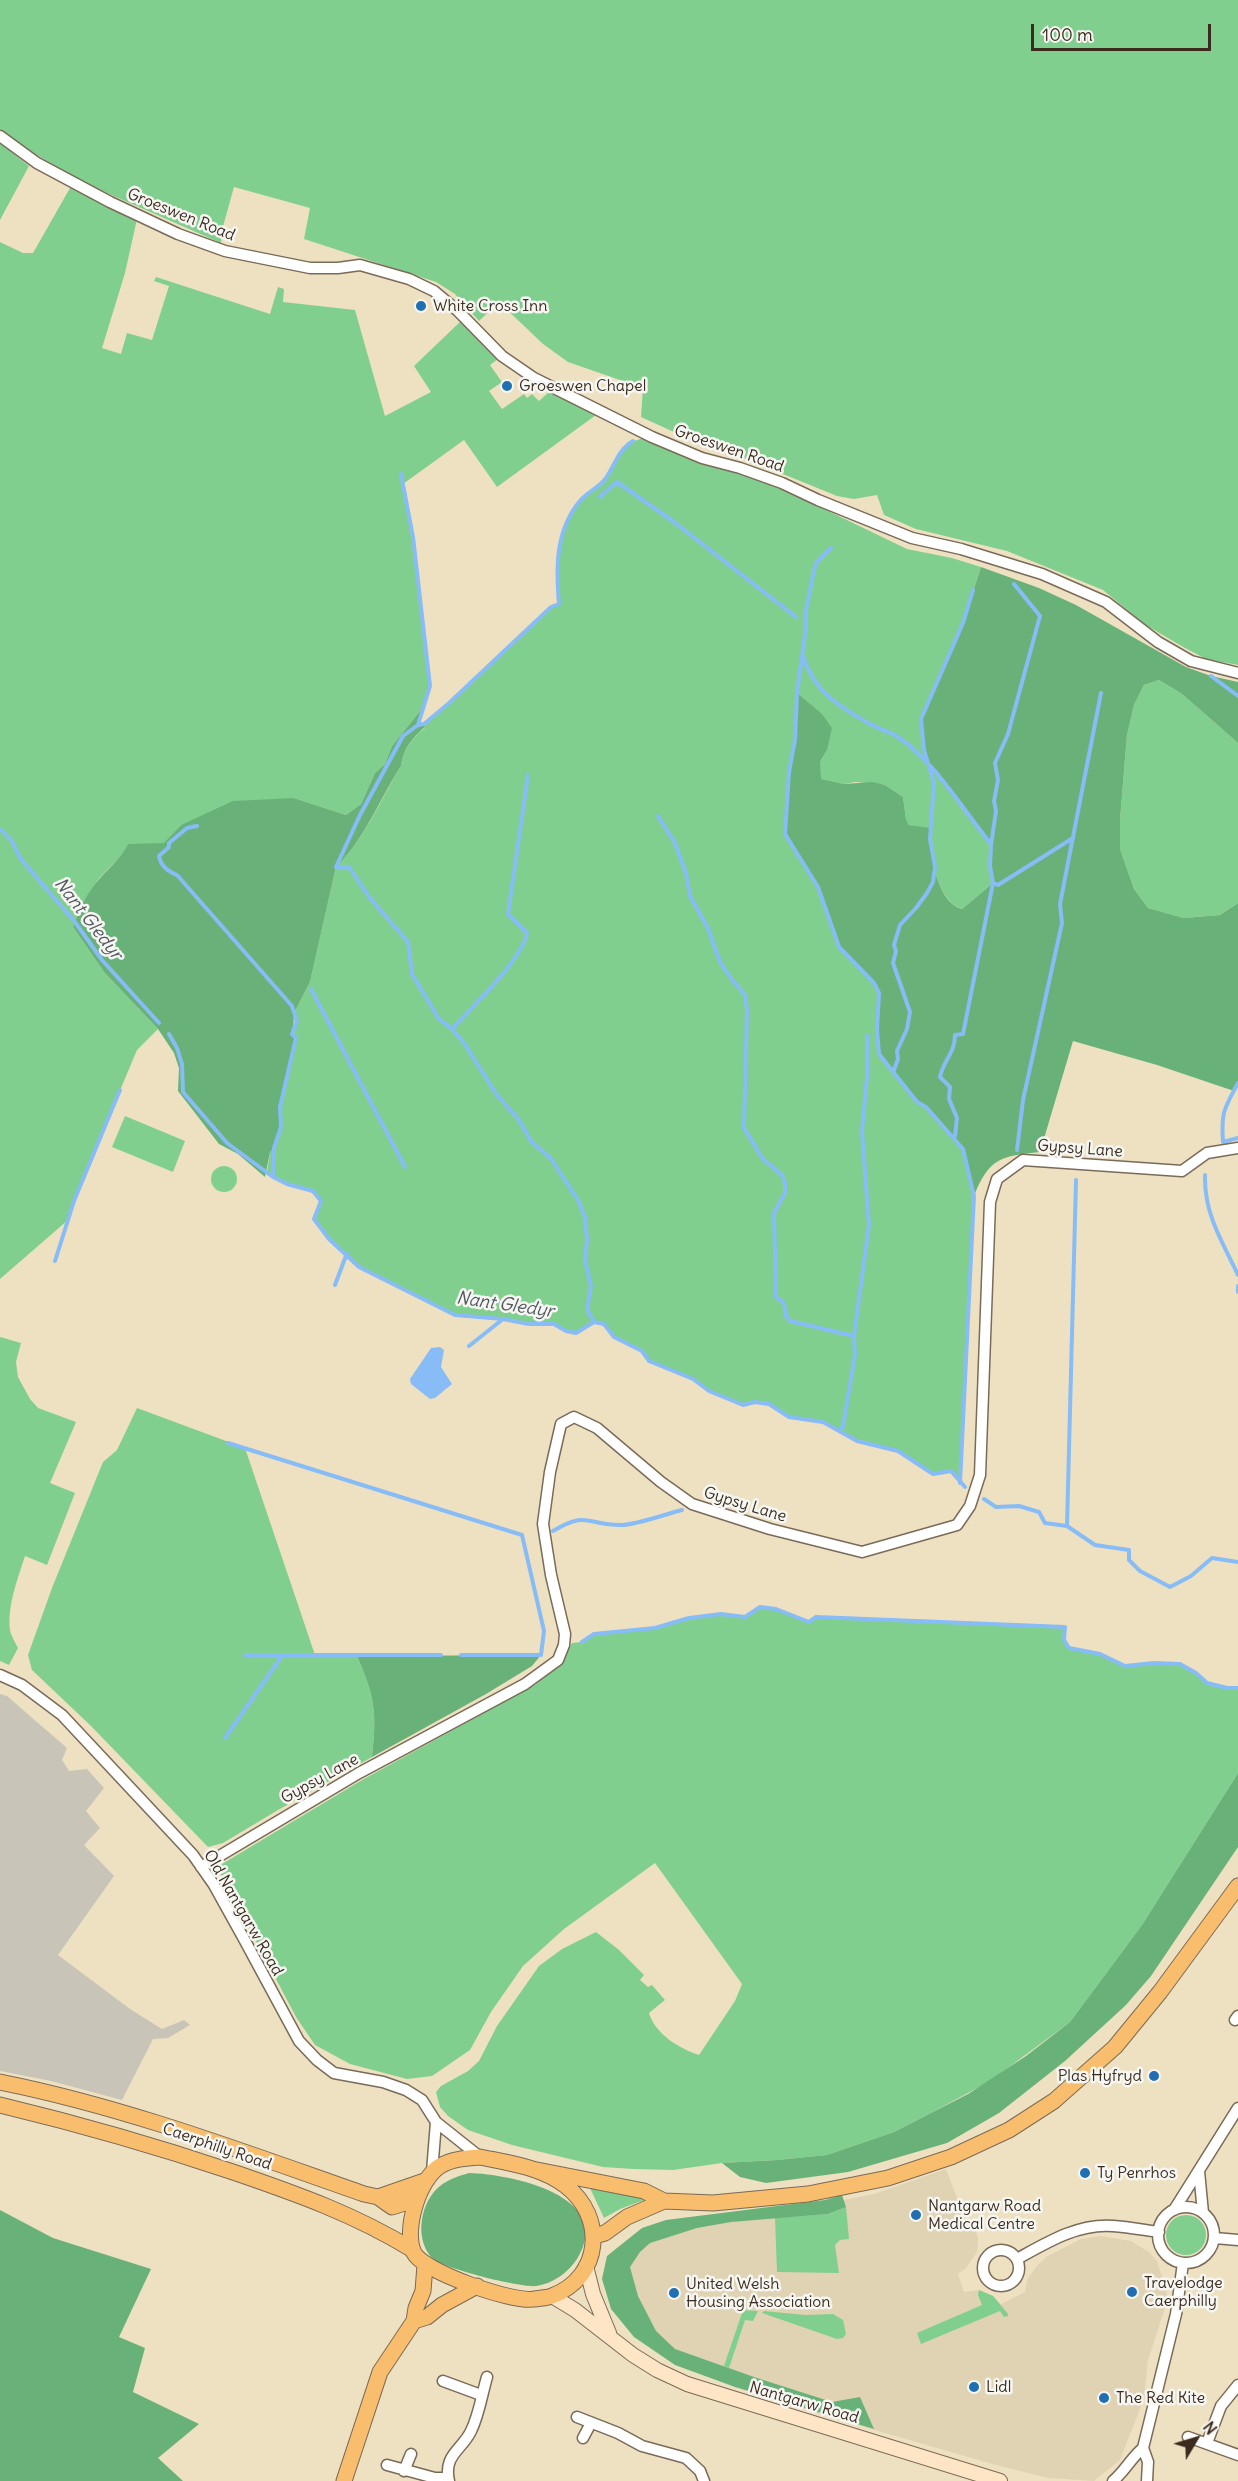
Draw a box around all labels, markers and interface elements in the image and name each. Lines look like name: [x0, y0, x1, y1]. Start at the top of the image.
scale bar: [1034, 12, 1214, 50]
text: 100 m: [1042, 23, 1093, 46]
street label: Groeswen Road: [124, 185, 238, 245]
place label: White Cross Inn: [433, 296, 548, 316]
marker: White Cross Inn: [414, 299, 428, 313]
place label: Groeswen Chapel: [519, 376, 646, 396]
marker: Groeswen Chapel: [500, 379, 514, 393]
street label: Groeswen Road: [672, 421, 786, 477]
water label: Nant Gledyr: [49, 874, 127, 964]
street label: Gypsy Lane: [1037, 1136, 1123, 1162]
water label: Nant Gledyr: [455, 1287, 555, 1323]
street label: Gypsy Lane: [701, 1483, 789, 1527]
street label: Gypsy Lane: [278, 1750, 362, 1808]
street label: Old Nantgarw Road: [199, 1847, 287, 1979]
place label: Plas Hyfryd: [1058, 2066, 1142, 2086]
marker: Plas Hyfryd: [1147, 2069, 1161, 2083]
street label: Caerphilly Road: [160, 2119, 274, 2175]
place label: Ty Penrhos: [1097, 2163, 1176, 2183]
marker: Ty Penrhos: [1078, 2166, 1092, 2180]
place label: Nantgarw Road Medical Centre: [928, 2196, 1041, 2234]
marker: Nantgarw Road Medical Centre: [909, 2208, 923, 2222]
place label: Travelodge Caerphilly: [1144, 2273, 1223, 2311]
place label: United Welsh Housing Association: [686, 2274, 831, 2312]
marker: Travelodge Caerphilly: [1125, 2285, 1139, 2299]
marker: United Welsh Housing Association: [667, 2286, 681, 2300]
place label: Lidl: [986, 2377, 1011, 2397]
street label: Nantgarw Road: [747, 2378, 861, 2428]
marker: Lidl: [967, 2380, 981, 2394]
place label: The Red Kite: [1116, 2388, 1205, 2408]
marker: The Red Kite: [1097, 2391, 1111, 2405]
north arrow: [1166, 2409, 1226, 2469]
text: N: [1199, 2417, 1221, 2438]

